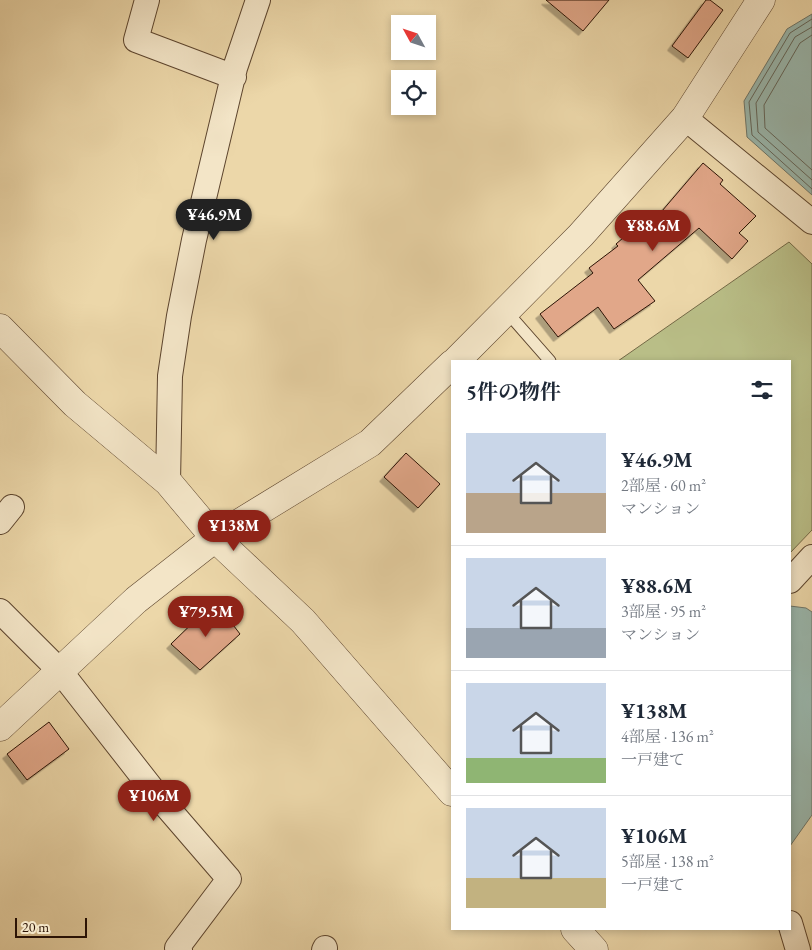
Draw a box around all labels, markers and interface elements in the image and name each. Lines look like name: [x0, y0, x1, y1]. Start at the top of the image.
north arrow: [391, 15, 436, 60]
map controls: [391, 15, 436, 115]
button: locate: [391, 70, 436, 115]
pin: ¥46.9M: [173, 198, 255, 241]
text: ¥46.9M: [187, 204, 241, 225]
pin: ¥88.6M: [612, 210, 694, 252]
text: ¥88.6M: [626, 215, 680, 236]
icon: filters: [748, 376, 776, 404]
text: 5件の物件: [466, 378, 561, 405]
text: ¥46.9M: [621, 446, 692, 473]
icon: home: [506, 453, 566, 513]
text: 2部屋 · 60 m²: [621, 475, 706, 496]
text: マンション: [621, 498, 700, 519]
pin: ¥138M: [199, 510, 269, 552]
text: ¥138M: [209, 515, 259, 536]
text: ¥88.6M: [621, 572, 692, 599]
icon: home: [506, 578, 566, 638]
pin: ¥79.5M: [165, 596, 247, 638]
text: ¥79.5M: [179, 601, 233, 622]
text: 3部屋 · 95 m²: [621, 601, 706, 622]
text: マンション: [621, 624, 700, 645]
text: ¥138M: [621, 697, 687, 724]
icon: home: [506, 703, 566, 763]
text: 4部屋 · 136 m²: [621, 726, 714, 747]
text: 一戸建て: [621, 749, 685, 770]
pin: ¥106M: [119, 780, 189, 822]
text: ¥106M: [129, 785, 179, 806]
text: ¥106M: [621, 822, 687, 849]
icon: home: [506, 828, 566, 888]
text: 5部屋 · 138 m²: [621, 851, 714, 872]
text: 一戸建て: [621, 874, 685, 895]
scale bar: [15, 915, 88, 938]
text: 20 m: [22, 918, 49, 936]

